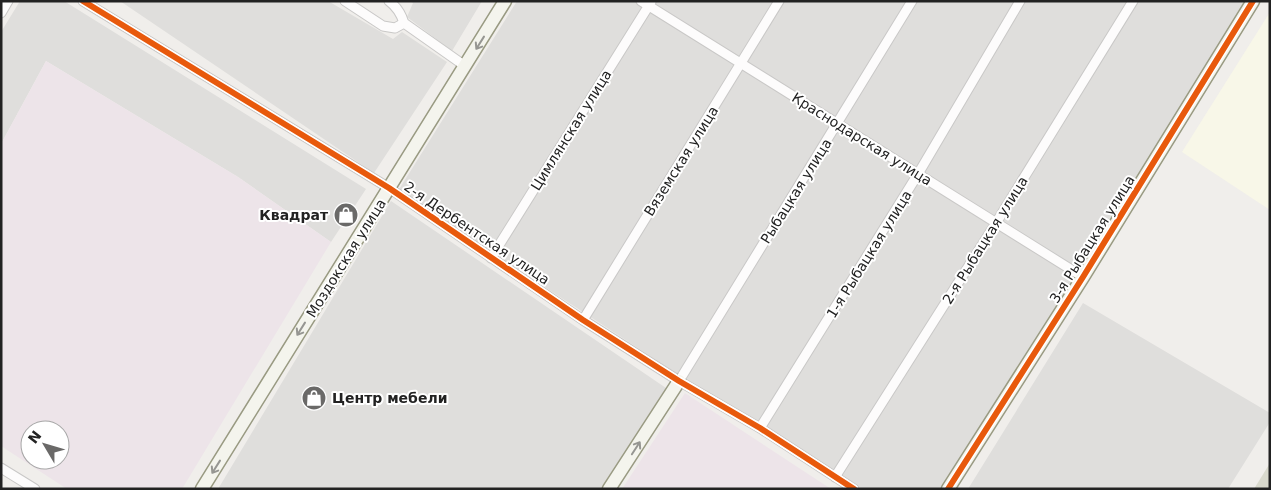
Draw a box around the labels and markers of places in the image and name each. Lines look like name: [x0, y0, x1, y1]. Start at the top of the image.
shop icon: Квадрат: [333, 202, 359, 228]
place label: Квадрат: [259, 207, 329, 223]
shop icon: Центр мебели: [301, 385, 327, 411]
place label: Центр мебели: [332, 390, 447, 406]

